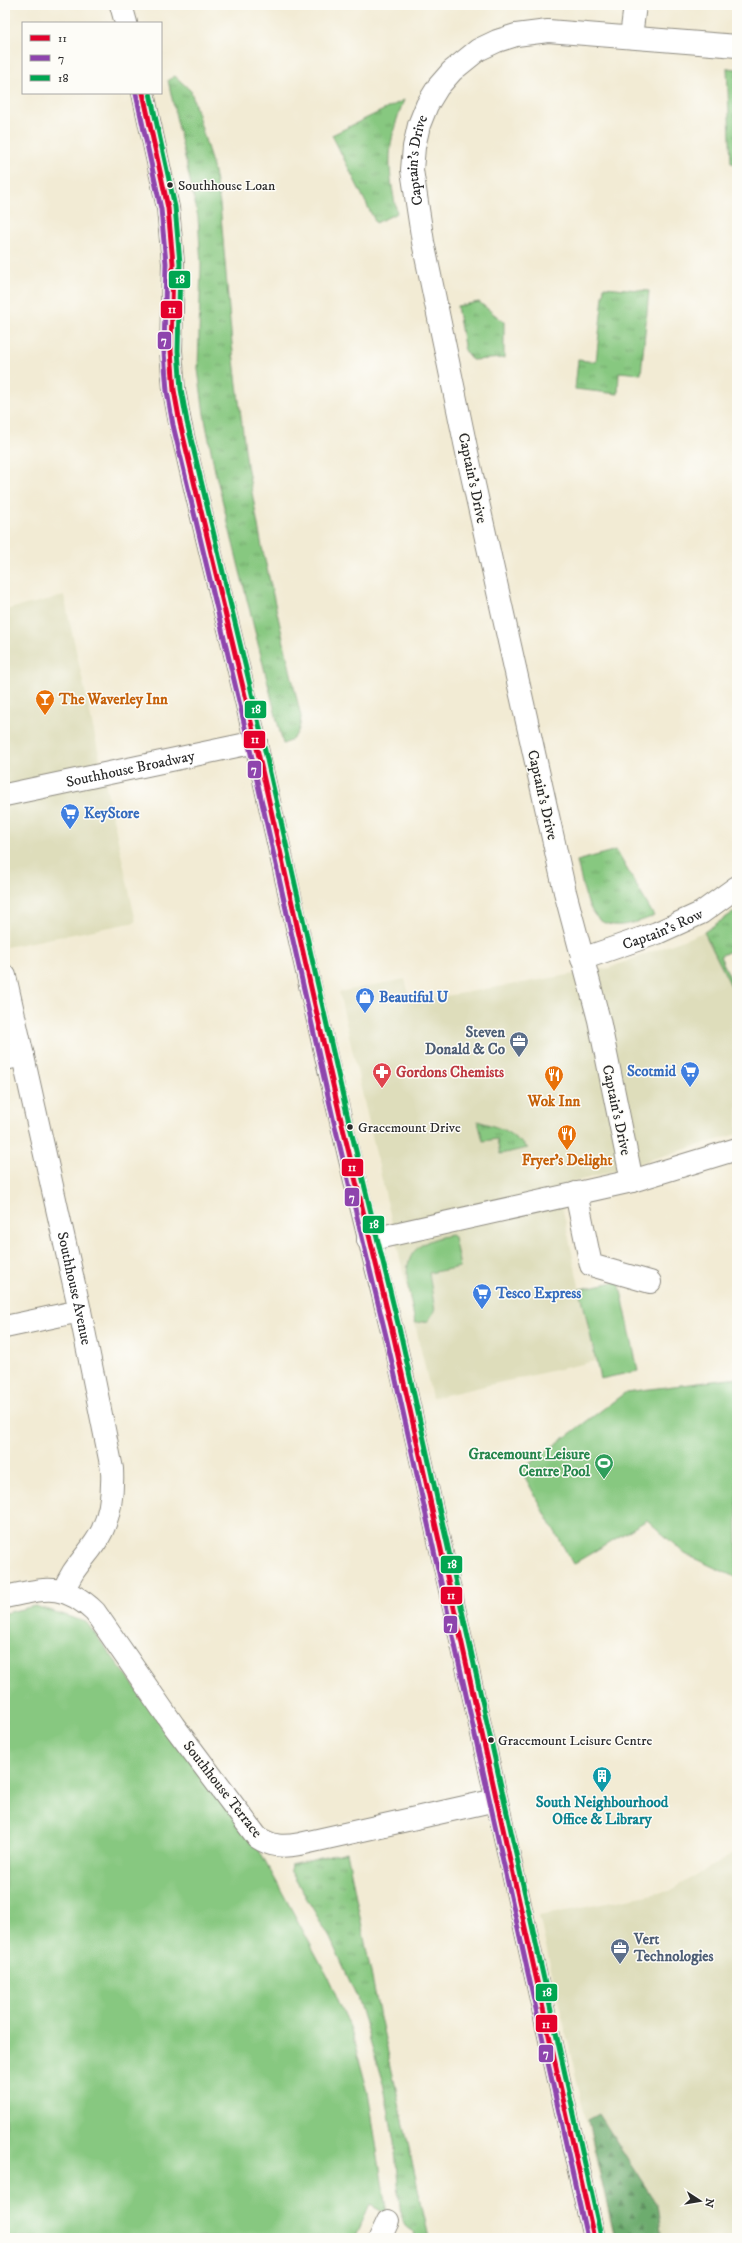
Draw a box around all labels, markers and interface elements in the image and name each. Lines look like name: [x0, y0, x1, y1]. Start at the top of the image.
legend: [22, 22, 162, 94]
text: 11: [58, 31, 67, 46]
text: 7: [58, 51, 64, 66]
text: 18: [58, 71, 68, 86]
street label: Captain's Drive: [403, 112, 432, 207]
place label: Southhouse Loan: [178, 177, 276, 195]
marker: Southhouse Loan: [165, 180, 175, 190]
line badge: 18: [168, 270, 191, 289]
text: 18: [175, 273, 185, 287]
line badge: 11: [160, 300, 183, 319]
text: 11: [168, 303, 176, 317]
line badge: 7: [157, 331, 172, 350]
text: 7: [161, 334, 167, 348]
street label: Captain's Drive: [454, 431, 491, 525]
bar icon: The Waverley Inn: [34, 688, 56, 716]
place label: The Waverley Inn: [58, 690, 168, 709]
line badge: 18: [244, 700, 267, 719]
text: 18: [251, 703, 261, 717]
line badge: 11: [243, 730, 266, 749]
text: 11: [251, 733, 259, 747]
street label: Southhouse Broadway: [64, 746, 197, 792]
street label: Captain's Drive: [523, 748, 562, 842]
line badge: 7: [247, 760, 262, 779]
text: 7: [251, 763, 257, 777]
supermarket icon: KeyStore: [59, 802, 81, 830]
place label: KeyStore: [84, 804, 140, 823]
street label: Captain's Row: [620, 904, 706, 954]
shop icon: Beautiful U: [354, 986, 376, 1014]
place label: Beautiful U: [379, 988, 449, 1007]
place label: Steven Donald & Co: [425, 1023, 506, 1059]
office icon: Steven Donald & Co: [508, 1030, 530, 1058]
supermarket icon: Scotmid: [679, 1060, 701, 1088]
pharmacy icon: Gordons Chemists: [371, 1061, 393, 1089]
place label: Scotmid: [627, 1062, 677, 1081]
place label: Gordons Chemists: [396, 1063, 504, 1082]
street label: Captain's Drive: [598, 1063, 635, 1157]
restaurant icon: Wok Inn: [543, 1064, 565, 1092]
place label: Wok Inn: [527, 1092, 581, 1111]
place label: Gracemount Drive: [358, 1119, 461, 1137]
marker: Gracemount Drive: [345, 1122, 355, 1132]
restaurant icon: Fryer's Delight: [556, 1123, 578, 1151]
place label: Fryer's Delight: [522, 1151, 612, 1170]
line badge: 11: [341, 1158, 364, 1177]
text: 11: [348, 1161, 356, 1175]
line badge: 7: [344, 1187, 360, 1207]
text: 7: [349, 1191, 355, 1205]
line badge: 18: [362, 1215, 385, 1234]
text: 18: [369, 1218, 379, 1232]
street label: Southhouse Avenue: [53, 1230, 96, 1347]
supermarket icon: Tesco Express: [471, 1282, 493, 1310]
place label: Tesco Express: [495, 1284, 581, 1303]
place label: Gracemount Leisure Centre Pool: [468, 1445, 591, 1481]
sports icon: Gracemount Leisure Centre Pool: [593, 1452, 615, 1480]
line badge: 18: [440, 1555, 463, 1574]
text: 18: [447, 1558, 457, 1572]
line badge: 11: [440, 1586, 463, 1605]
text: 11: [447, 1589, 455, 1603]
line badge: 7: [443, 1615, 458, 1634]
text: 7: [447, 1619, 453, 1633]
place label: Gracemount Leisure Centre: [498, 1732, 653, 1750]
marker: Gracemount Leisure Centre: [486, 1735, 496, 1745]
street label: Southhouse Terrace: [179, 1737, 266, 1842]
building icon: South Neighbourhood Office & Library: [591, 1765, 613, 1793]
place label: South Neighbourhood Office & Library: [536, 1793, 669, 1829]
place label: Vert Technologies: [633, 1930, 714, 1966]
office icon: Vert Technologies: [609, 1937, 631, 1965]
line badge: 18: [535, 1983, 558, 2002]
text: 18: [542, 1986, 552, 2000]
line badge: 11: [535, 2014, 558, 2033]
text: 11: [542, 2018, 550, 2032]
line badge: 7: [538, 2044, 554, 2063]
text: 7: [543, 2047, 549, 2061]
north arrow: [680, 2181, 720, 2221]
text: N: [701, 2197, 717, 2209]

